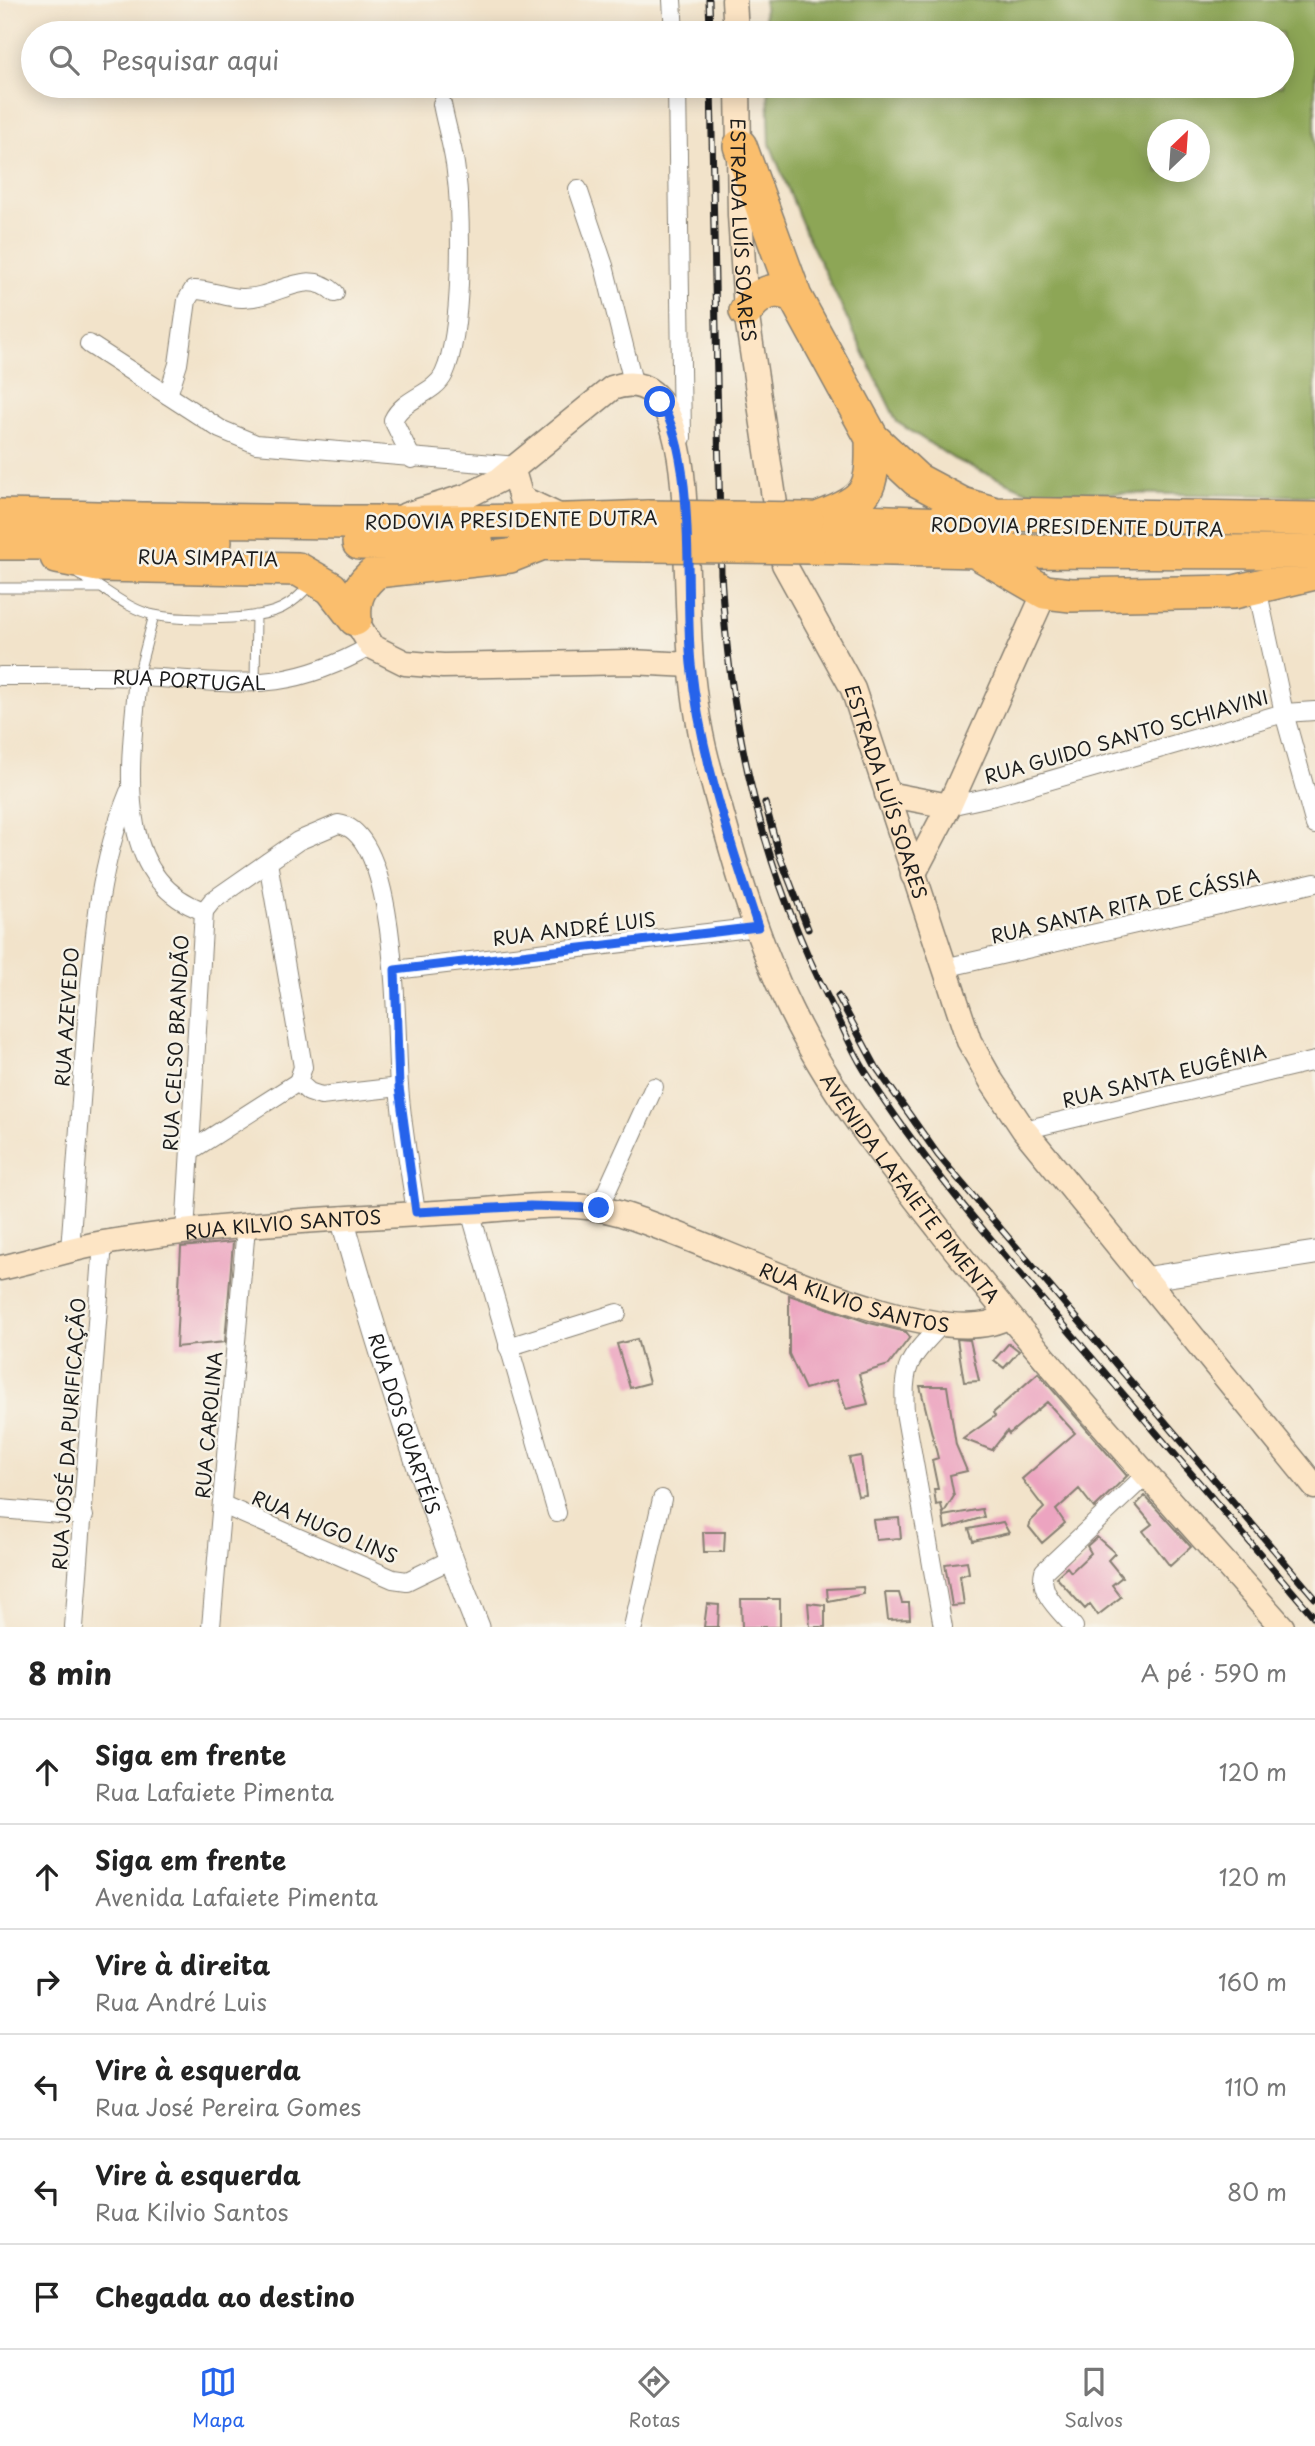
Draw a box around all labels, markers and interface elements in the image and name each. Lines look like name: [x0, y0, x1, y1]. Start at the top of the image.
search box: [21, 21, 1294, 98]
text: Pesquisar aqui: [101, 40, 279, 79]
icon: search: [45, 41, 83, 79]
street label: ESTRADA LUÍS SOARES: [724, 118, 764, 344]
north arrow: [1147, 119, 1210, 182]
route start: [644, 386, 675, 417]
street label: RODOVIA PRESIDENTE DUTRA: [364, 502, 658, 536]
street label: RODOVIA PRESIDENTE DUTRA: [930, 509, 1224, 543]
street label: RUA SIMPATIA: [138, 542, 278, 572]
street label: RUA PORTUGAL: [112, 662, 266, 697]
street label: ESTRADA LUÍS SOARES: [838, 681, 935, 903]
street label: RUA GUIDO SANTO SCHIAVINI: [981, 682, 1271, 790]
street label: RUA SANTA RITA DE CÁSSIA: [988, 860, 1262, 950]
street label: RUA ANDRÉ LUIS: [491, 904, 657, 952]
street label: RUA CELSO BRANDÃO: [155, 934, 195, 1152]
street label: RUA AZEVEDO: [47, 946, 85, 1088]
street label: RUA SANTA EUGÊNIA: [1059, 1036, 1269, 1114]
street label: AVENIDA LAFAIETE PIMENTA: [815, 1067, 1007, 1309]
route end: [583, 1192, 614, 1223]
street label: RUA KILVIO SANTOS: [183, 1202, 382, 1246]
street label: RUA KILVIO SANTOS: [755, 1255, 951, 1339]
street label: RUA JOSÉ DA PURIFICAÇÃO: [45, 1297, 91, 1571]
street label: RUA DOS QUARTÉIS: [362, 1329, 448, 1518]
street label: RUA CAROLINA: [188, 1350, 228, 1500]
street label: RUA HUGO LINS: [248, 1483, 402, 1569]
text: 8 min: [28, 1650, 112, 1695]
text: A pé · 590 m: [1141, 1655, 1287, 1690]
text: Siga em frente: [95, 1735, 286, 1774]
icon: ahead: [28, 1753, 66, 1791]
text: 120 m: [1219, 1754, 1287, 1789]
text: Rua Lafaiete Pimenta: [95, 1774, 334, 1809]
text: Siga em frente: [95, 1840, 286, 1879]
icon: ahead: [28, 1858, 66, 1896]
text: 120 m: [1219, 1859, 1287, 1894]
text: Avenida Lafaiete Pimenta: [95, 1879, 378, 1914]
text: Vire à direita: [95, 1945, 270, 1984]
icon: right: [28, 1963, 66, 2001]
text: 160 m: [1218, 1964, 1287, 1999]
text: Rua André Luis: [95, 1984, 267, 2019]
text: Vire à esquerda: [95, 2050, 301, 2089]
icon: left: [28, 2068, 66, 2106]
text: 110 m: [1225, 2069, 1287, 2104]
text: Rua José Pereira Gomes: [95, 2089, 361, 2124]
text: Vire à esquerda: [95, 2155, 301, 2194]
icon: left: [28, 2173, 66, 2211]
text: 80 m: [1227, 2174, 1287, 2209]
text: Rua Kilvio Santos: [95, 2194, 288, 2229]
text: Chegada ao destino: [95, 2277, 354, 2316]
icon: arrive: [28, 2278, 66, 2316]
tab: Mapa: [192, 2363, 244, 2433]
tab: Rotas: [629, 2363, 680, 2433]
tab: Salvos: [1064, 2363, 1123, 2433]

